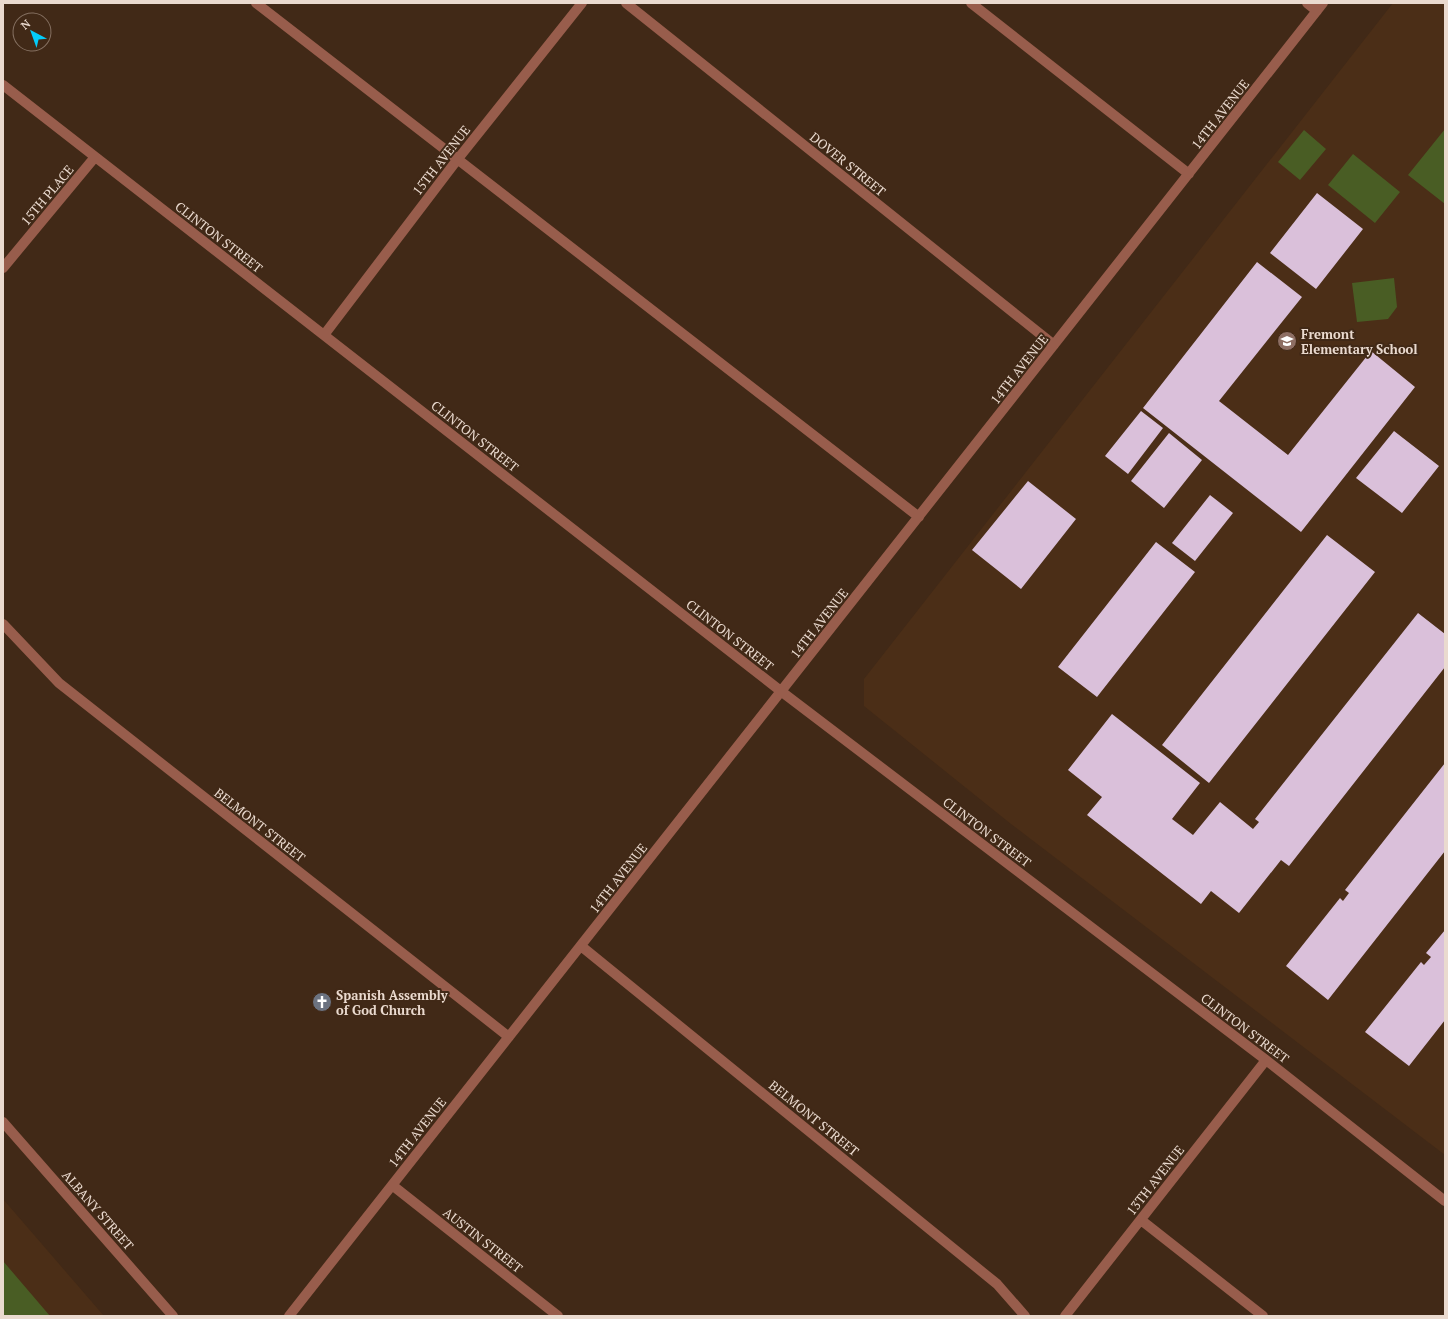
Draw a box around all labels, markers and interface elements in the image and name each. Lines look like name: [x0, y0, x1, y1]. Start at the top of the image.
north arrow: [12, 12, 52, 52]
text: N: [18, 16, 34, 32]
street label: 14TH AVENUE: [1187, 75, 1253, 153]
street label: 15TH AVENUE: [408, 121, 474, 199]
street label: DOVER STREET: [806, 128, 890, 200]
street label: 15TH PLACE: [16, 161, 78, 229]
street label: CLINTON STREET: [172, 197, 266, 277]
place label: Fremont Elementary School: [1301, 325, 1418, 358]
street label: 14TH AVENUE: [986, 330, 1052, 408]
school or university icon: Fremont Elementary School: [1276, 330, 1298, 352]
street label: CLINTON STREET: [428, 396, 522, 476]
street label: 14TH AVENUE: [786, 584, 852, 662]
street label: CLINTON STREET: [683, 595, 777, 675]
street label: BELMONT STREET: [211, 784, 309, 866]
street label: CLINTON STREET: [939, 793, 1035, 871]
street label: 14TH AVENUE: [585, 839, 651, 917]
place label: Spanish Assembly of God Church: [336, 986, 449, 1019]
street label: CLINTON STREET: [1197, 989, 1293, 1067]
church icon: Spanish Assembly of God Church: [311, 991, 333, 1013]
street label: BELMONT STREET: [765, 1076, 863, 1160]
street label: 14TH AVENUE: [384, 1093, 450, 1171]
street label: 13TH AVENUE: [1122, 1141, 1188, 1219]
street label: ALBANY STREET: [58, 1166, 138, 1254]
street label: AUSTIN STREET: [439, 1203, 527, 1277]

